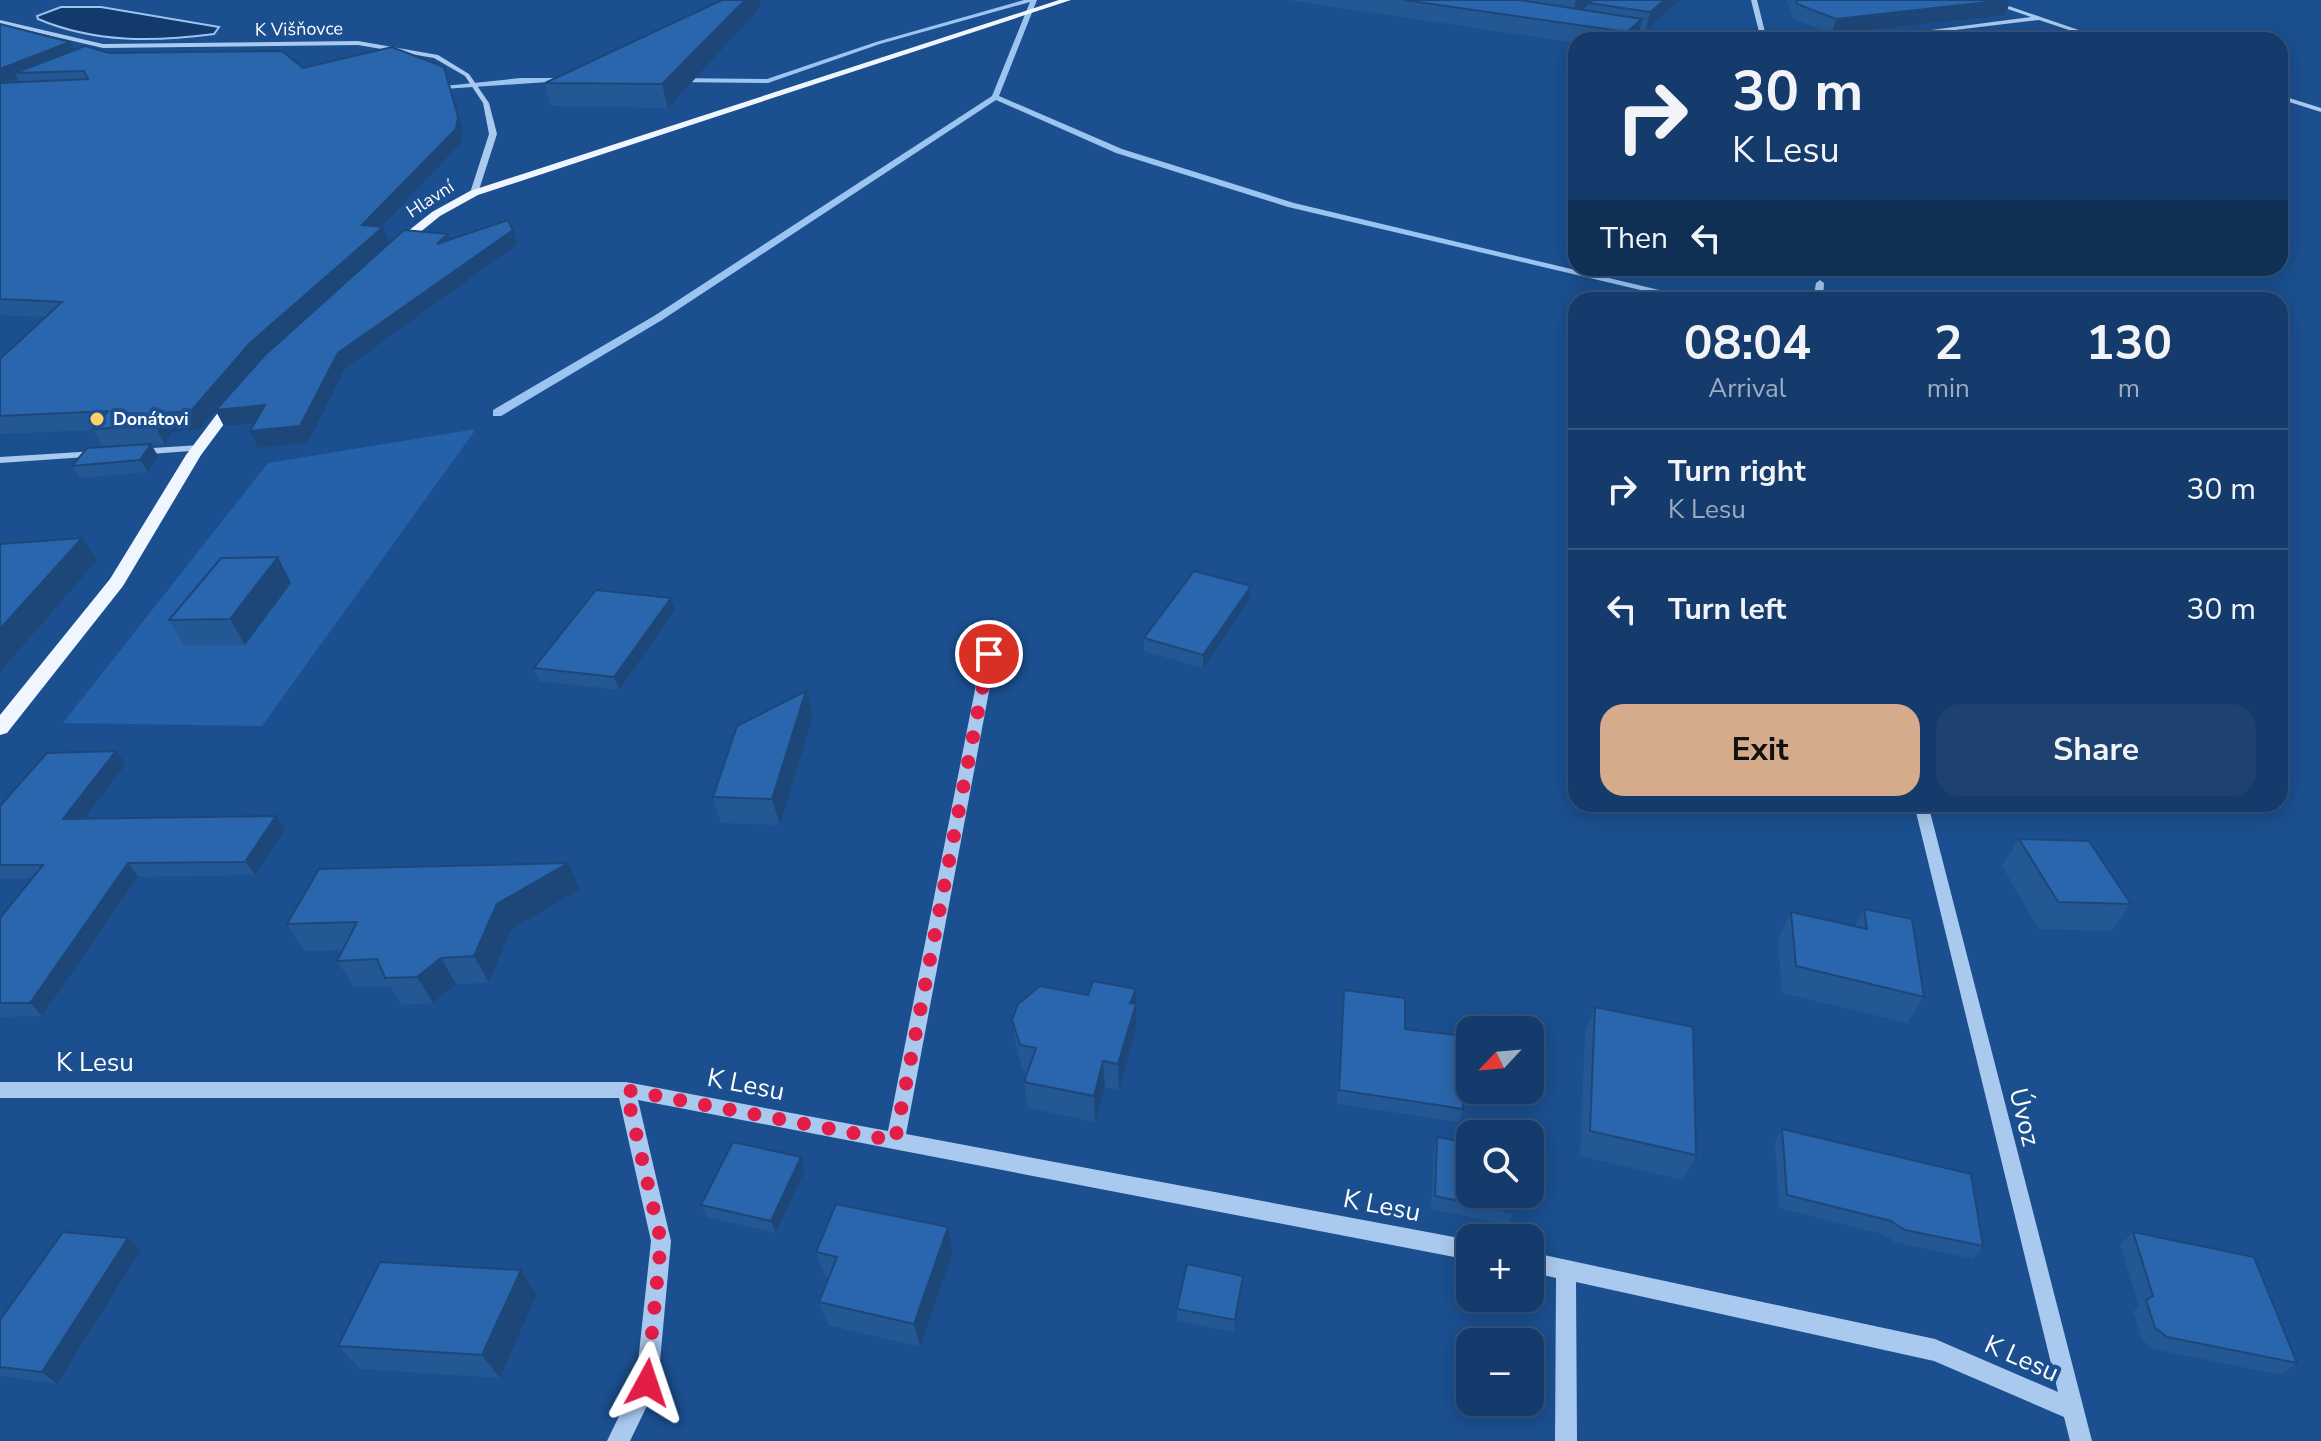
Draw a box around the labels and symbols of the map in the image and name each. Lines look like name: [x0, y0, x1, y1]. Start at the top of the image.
street label: K Višňovce: [255, 16, 343, 42]
street label: Hlavní: [402, 174, 459, 223]
place label: Donátovi: [113, 407, 189, 431]
marker: Donátovi: [88, 410, 106, 428]
pin: [955, 620, 1023, 688]
north arrow: [1456, 1016, 1544, 1104]
street label: K Lesu: [56, 1045, 134, 1080]
street label: K Lesu: [704, 1060, 787, 1109]
street label: Úvoz: [2000, 1085, 2049, 1150]
street label: K Lesu: [1340, 1181, 1423, 1230]
street label: K Lesu: [1979, 1327, 2064, 1390]
position arrow: [605, 1341, 689, 1425]

